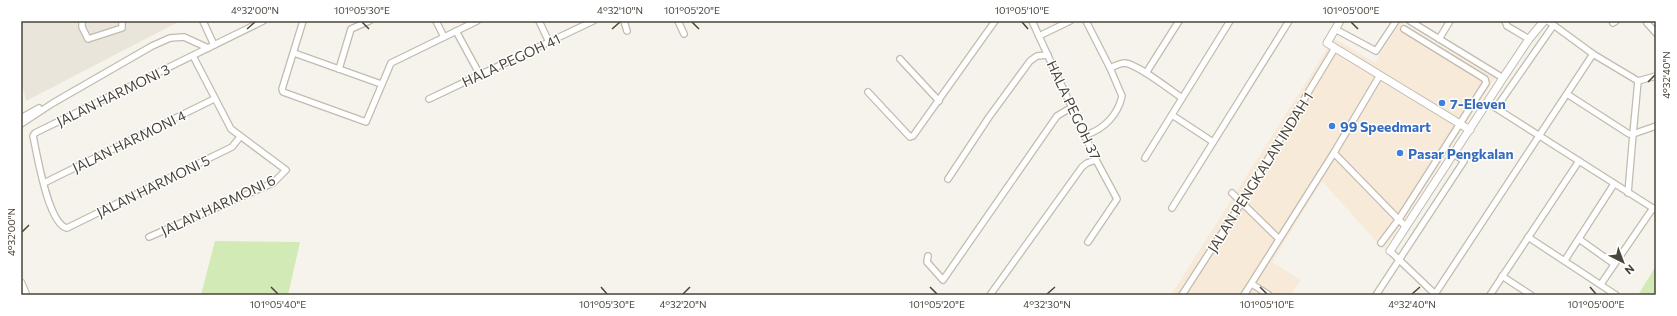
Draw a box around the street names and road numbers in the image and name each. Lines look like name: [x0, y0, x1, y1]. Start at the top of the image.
street label: HALA PEGOH 41: [459, 30, 563, 90]
street label: HALA PEGOH 37: [1044, 58, 1104, 162]
street label: JALAN HARMONI 3: [54, 60, 172, 130]
street label: JALAN PENGKALAN INDAH 1: [1204, 89, 1316, 255]
street label: JALAN HARMONI 4: [69, 106, 189, 176]
street label: JALAN HARMONI 5: [94, 151, 212, 221]
street label: JALAN HARMONI 6: [158, 171, 278, 239]

